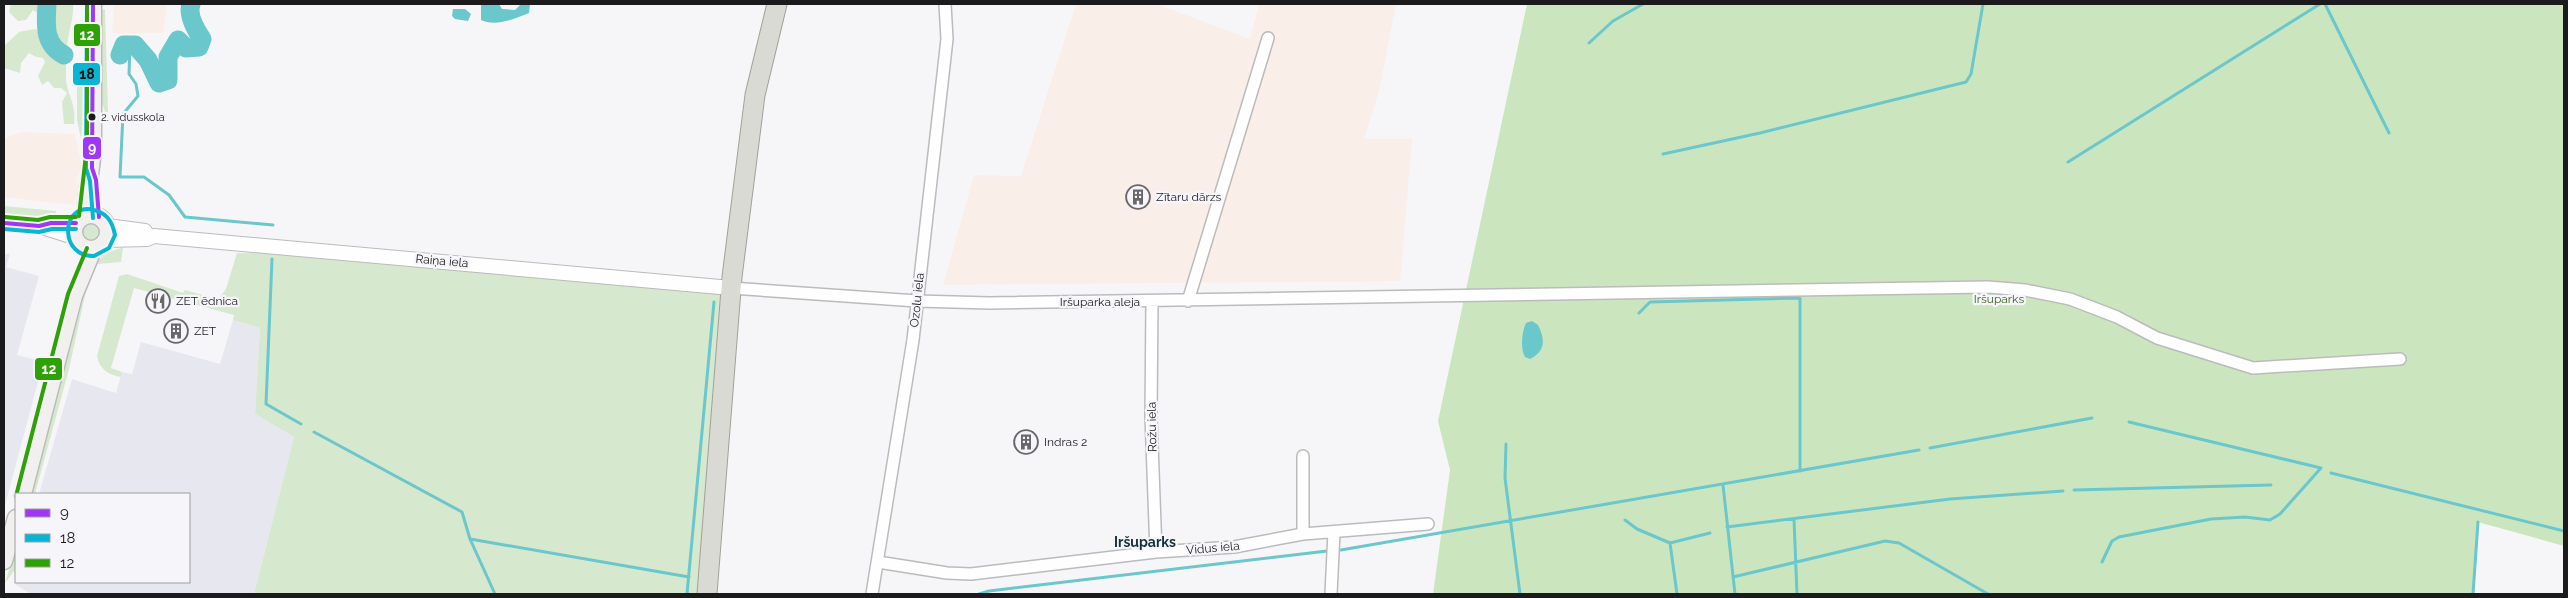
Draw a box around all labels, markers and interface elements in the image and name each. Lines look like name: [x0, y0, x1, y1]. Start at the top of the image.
line badge: 12: [73, 23, 101, 47]
text: 12: [80, 27, 95, 43]
line badge: 18: [72, 62, 101, 86]
text: 18: [79, 66, 95, 82]
place label: 2. vidusskola: [101, 111, 165, 124]
marker: 2. vidusskola: [87, 112, 97, 122]
line badge: 9: [82, 136, 102, 160]
text: 9: [88, 140, 96, 156]
building icon: Zītaru dārzs: [1125, 184, 1151, 210]
place label: Zītaru dārzs: [1156, 190, 1222, 204]
street label: Raiņa iela: [415, 252, 469, 270]
street label: Ozolu iela: [907, 272, 927, 328]
restaurant icon: ZET ēdnica: [145, 288, 171, 314]
park label: Iršuparks: [1974, 292, 2024, 306]
place label: ZET ēdnica: [176, 294, 238, 308]
street label: Iršuparka aleja: [1060, 295, 1140, 309]
building icon: ZET: [163, 318, 189, 344]
place label: ZET: [194, 324, 217, 338]
line badge: 12: [34, 357, 63, 381]
text: 12: [42, 361, 57, 377]
street label: Rožu iela: [1145, 402, 1159, 452]
building icon: Indras 2: [1013, 429, 1039, 455]
place label: Indras 2: [1044, 435, 1087, 449]
legend: [15, 493, 190, 583]
text: 9: [60, 504, 69, 522]
text: 18: [60, 529, 75, 547]
district label: Iršuparks: [1114, 534, 1176, 550]
street label: Vidus iela: [1186, 539, 1240, 557]
text: 12: [60, 554, 74, 572]

